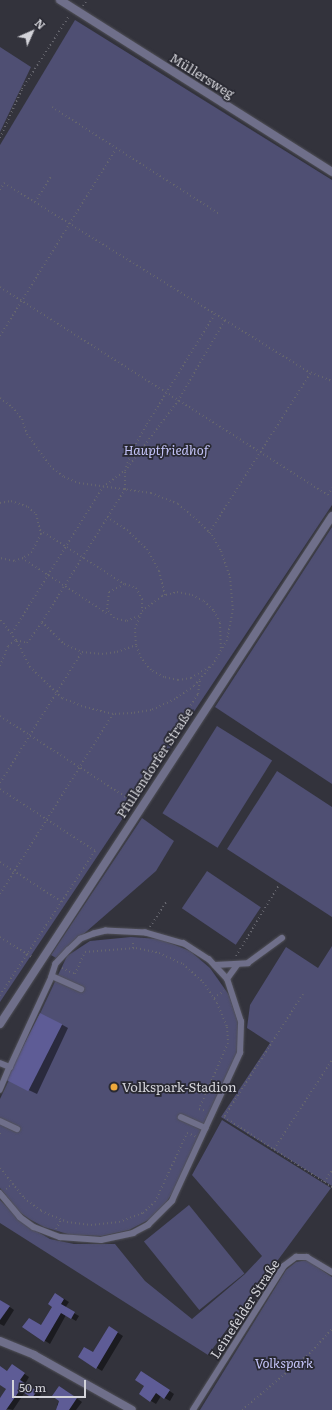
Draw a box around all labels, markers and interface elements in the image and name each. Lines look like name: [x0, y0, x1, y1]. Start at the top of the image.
north arrow: [12, 12, 52, 52]
text: N: [32, 15, 49, 32]
street label: Müllersweg: [167, 50, 237, 102]
park label: Hauptfriedhof: [123, 442, 209, 458]
street label: Pfullendorfer Straße: [114, 705, 196, 821]
place label: Volkspark-Stadion: [122, 1079, 237, 1095]
marker: Volkspark-Stadion: [109, 1082, 119, 1092]
street label: Leinefelder Straße: [207, 1257, 283, 1361]
park label: Volkspark: [255, 1355, 313, 1371]
scale bar: [14, 1372, 88, 1398]
text: 50 m: [19, 1378, 46, 1396]

